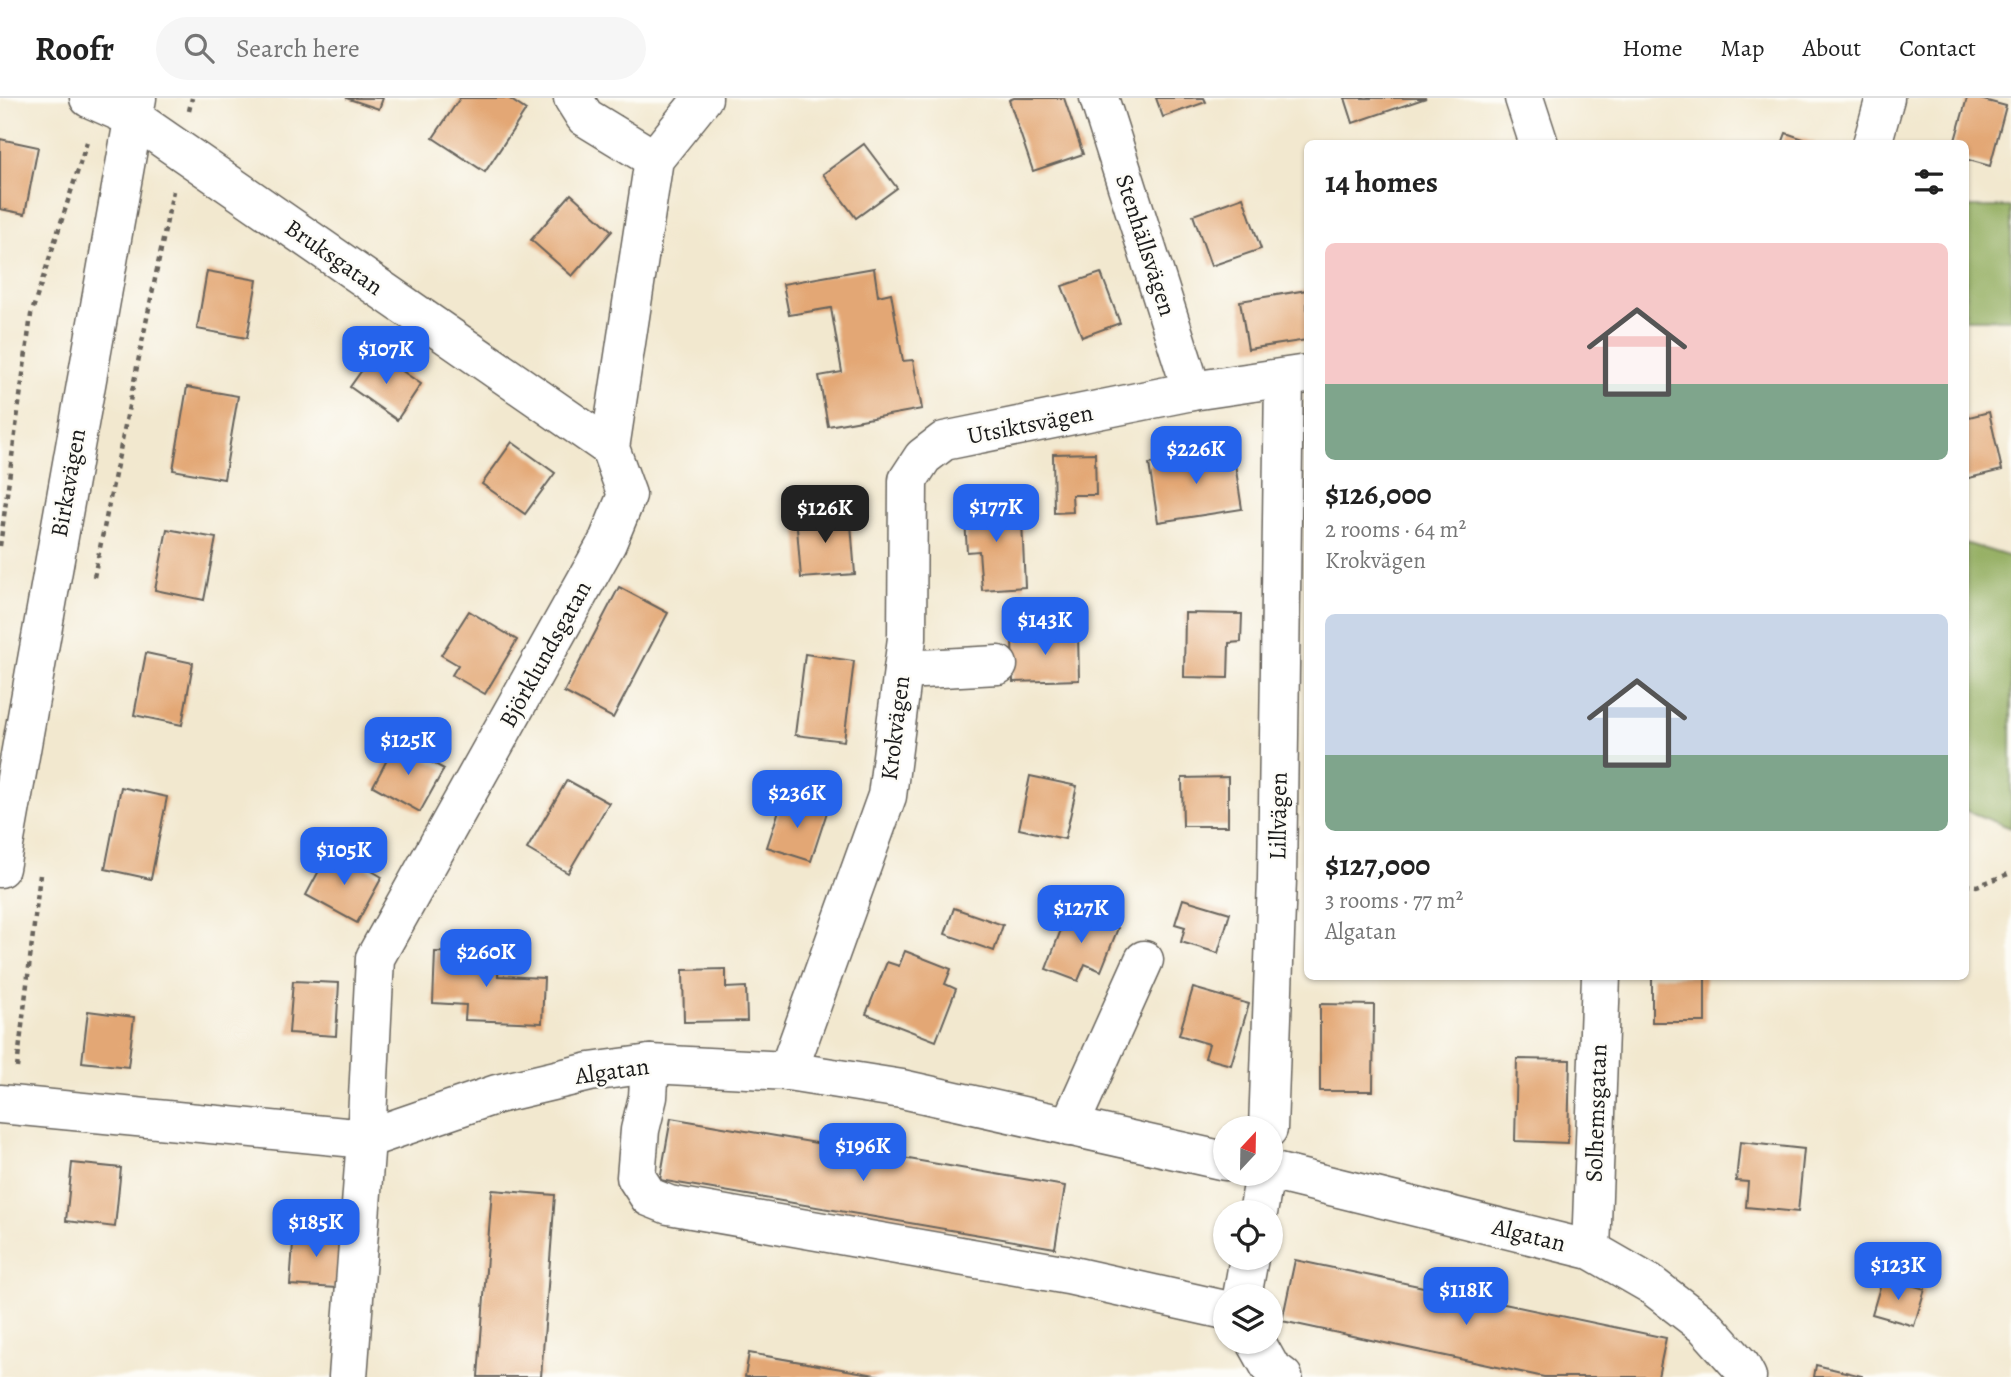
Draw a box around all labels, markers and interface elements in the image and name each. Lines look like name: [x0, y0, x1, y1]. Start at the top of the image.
search box: [156, 17, 646, 80]
text: Roofr: [35, 26, 114, 71]
icon: search: [180, 29, 218, 67]
text: Search here: [236, 31, 360, 66]
text: Home: [1622, 32, 1683, 64]
text: Map: [1721, 32, 1765, 64]
text: About: [1803, 32, 1861, 64]
text: Contact: [1899, 32, 1976, 64]
text: 14 homes: [1325, 162, 1438, 202]
icon: filters: [1910, 163, 1948, 201]
street label: Stenhällsvägen: [1108, 170, 1184, 320]
street label: Bruksgatan: [279, 211, 389, 303]
icon: home: [1574, 289, 1700, 415]
pin: $107K: [337, 327, 435, 386]
text: $107K: [358, 333, 414, 364]
street label: Utsiktsvägen: [964, 396, 1096, 452]
street label: Birkavägen: [43, 426, 93, 540]
pin: $226K: [1147, 426, 1245, 486]
text: $226K: [1167, 433, 1225, 464]
text: $126,000: [1325, 474, 1432, 514]
pin: $177K: [947, 484, 1045, 544]
pin: $126K: [776, 486, 874, 545]
text: $177K: [969, 491, 1023, 522]
text: $126K: [797, 492, 853, 523]
text: 2 rooms · 64 m²: [1325, 514, 1466, 545]
text: Krokvägen: [1325, 545, 1426, 576]
street label: Björklundsgatan: [491, 575, 599, 733]
pin: $143K: [996, 598, 1094, 657]
text: $143K: [1018, 604, 1072, 635]
icon: home: [1574, 660, 1700, 786]
street label: Krokvägen: [873, 674, 917, 782]
pin: $125K: [359, 718, 457, 777]
text: $125K: [381, 724, 436, 755]
pin: $236K: [748, 770, 846, 830]
street label: Lillvägen: [1261, 772, 1295, 860]
text: $236K: [768, 777, 826, 808]
pin: $105K: [295, 828, 393, 887]
text: $105K: [316, 834, 372, 865]
text: $127,000: [1325, 845, 1430, 885]
text: 3 rooms · 77 m²: [1325, 885, 1463, 916]
pin: $127K: [1032, 886, 1130, 945]
text: $127K: [1054, 892, 1109, 923]
text: Algatan: [1325, 916, 1396, 947]
pin: $260K: [437, 930, 535, 989]
text: $260K: [456, 936, 516, 967]
street label: Solhemsgatan: [1578, 1043, 1614, 1183]
street label: Algatan: [572, 1050, 651, 1092]
north arrow: [1213, 1116, 1283, 1186]
map controls: [1213, 1116, 1283, 1354]
pin: $196K: [814, 1124, 912, 1183]
text: $196K: [835, 1130, 891, 1161]
pin: $185K: [267, 1200, 365, 1259]
button: locate: [1213, 1200, 1283, 1270]
text: $185K: [289, 1206, 343, 1237]
street label: Algatan: [1488, 1210, 1569, 1260]
pin: $123K: [1849, 1242, 1947, 1302]
text: $123K: [1870, 1249, 1926, 1280]
pin: $118K: [1417, 1268, 1515, 1327]
text: $118K: [1439, 1274, 1493, 1305]
button: layers: [1213, 1284, 1283, 1354]

